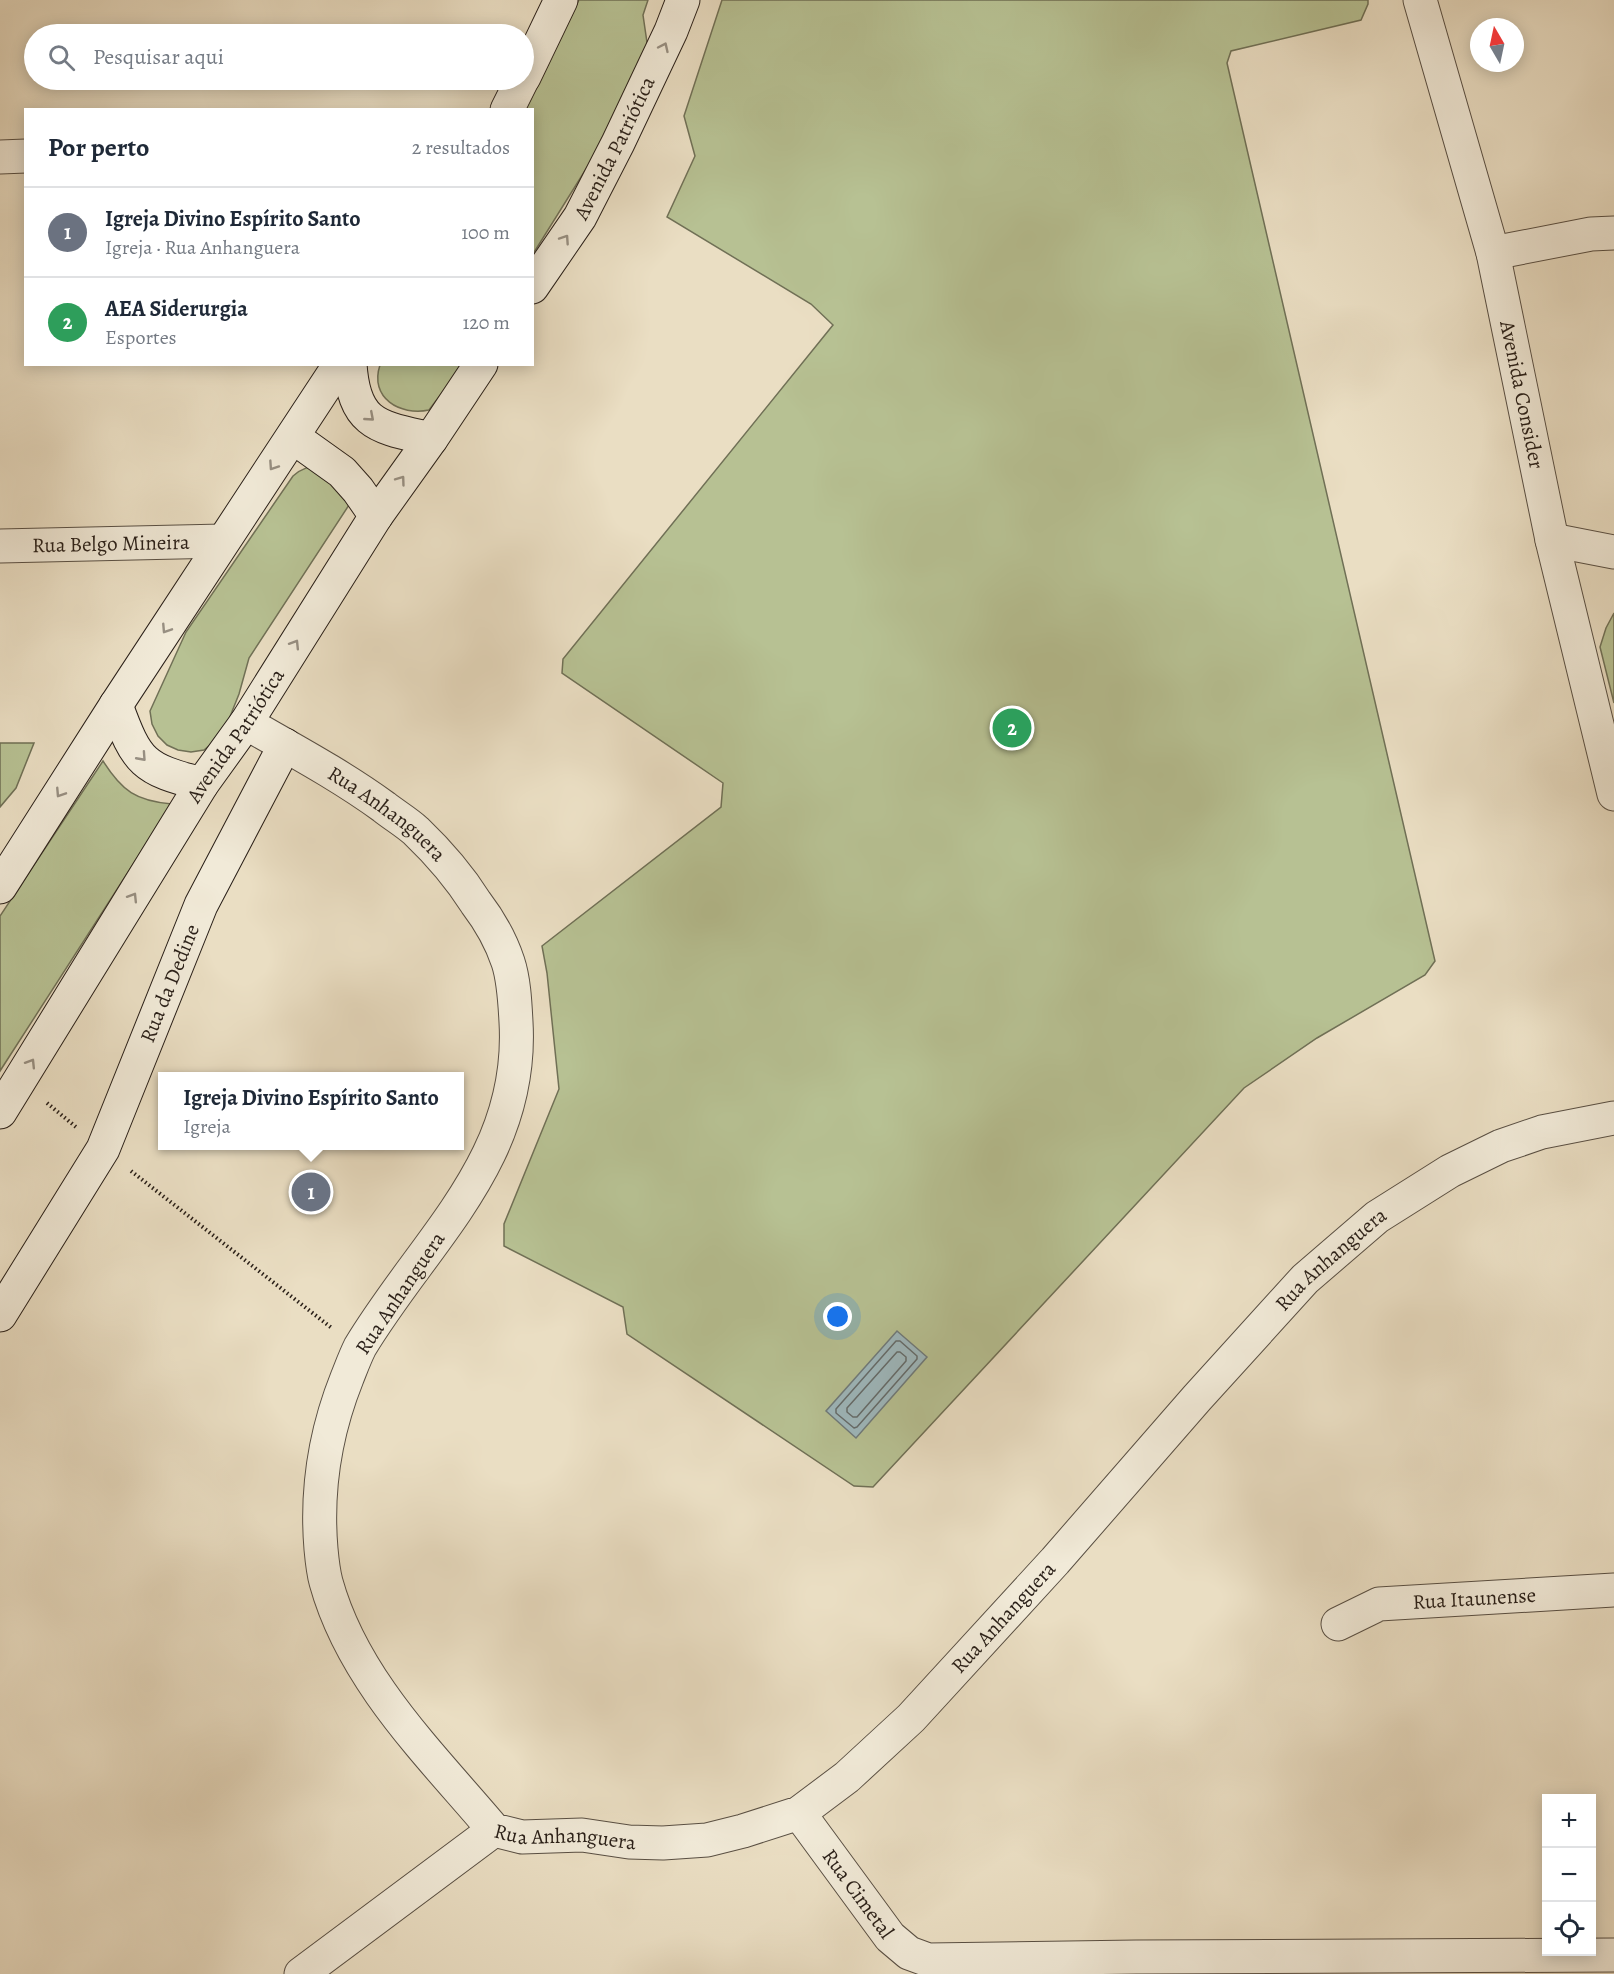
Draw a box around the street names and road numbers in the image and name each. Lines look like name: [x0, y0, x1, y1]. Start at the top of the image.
street label: Avenida Patriótica: [567, 71, 662, 225]
street label: Avenida Consider: [1493, 317, 1551, 471]
street label: Rua Belgo Mineira: [32, 528, 190, 559]
street label: Avenida Patriótica: [179, 663, 291, 809]
street label: Rua Anhanguera: [323, 759, 453, 868]
street label: Rua da Dedine: [133, 920, 206, 1047]
street label: Rua Anhanguera: [1269, 1200, 1392, 1317]
street label: Rua Anhanguera: [349, 1226, 452, 1360]
street label: Rua Anhanguera: [945, 1555, 1062, 1679]
street label: Rua Itaunense: [1412, 1581, 1537, 1616]
street label: Rua Anhanguera: [491, 1817, 636, 1856]
street label: Rua Cimetal: [816, 1843, 901, 1944]

